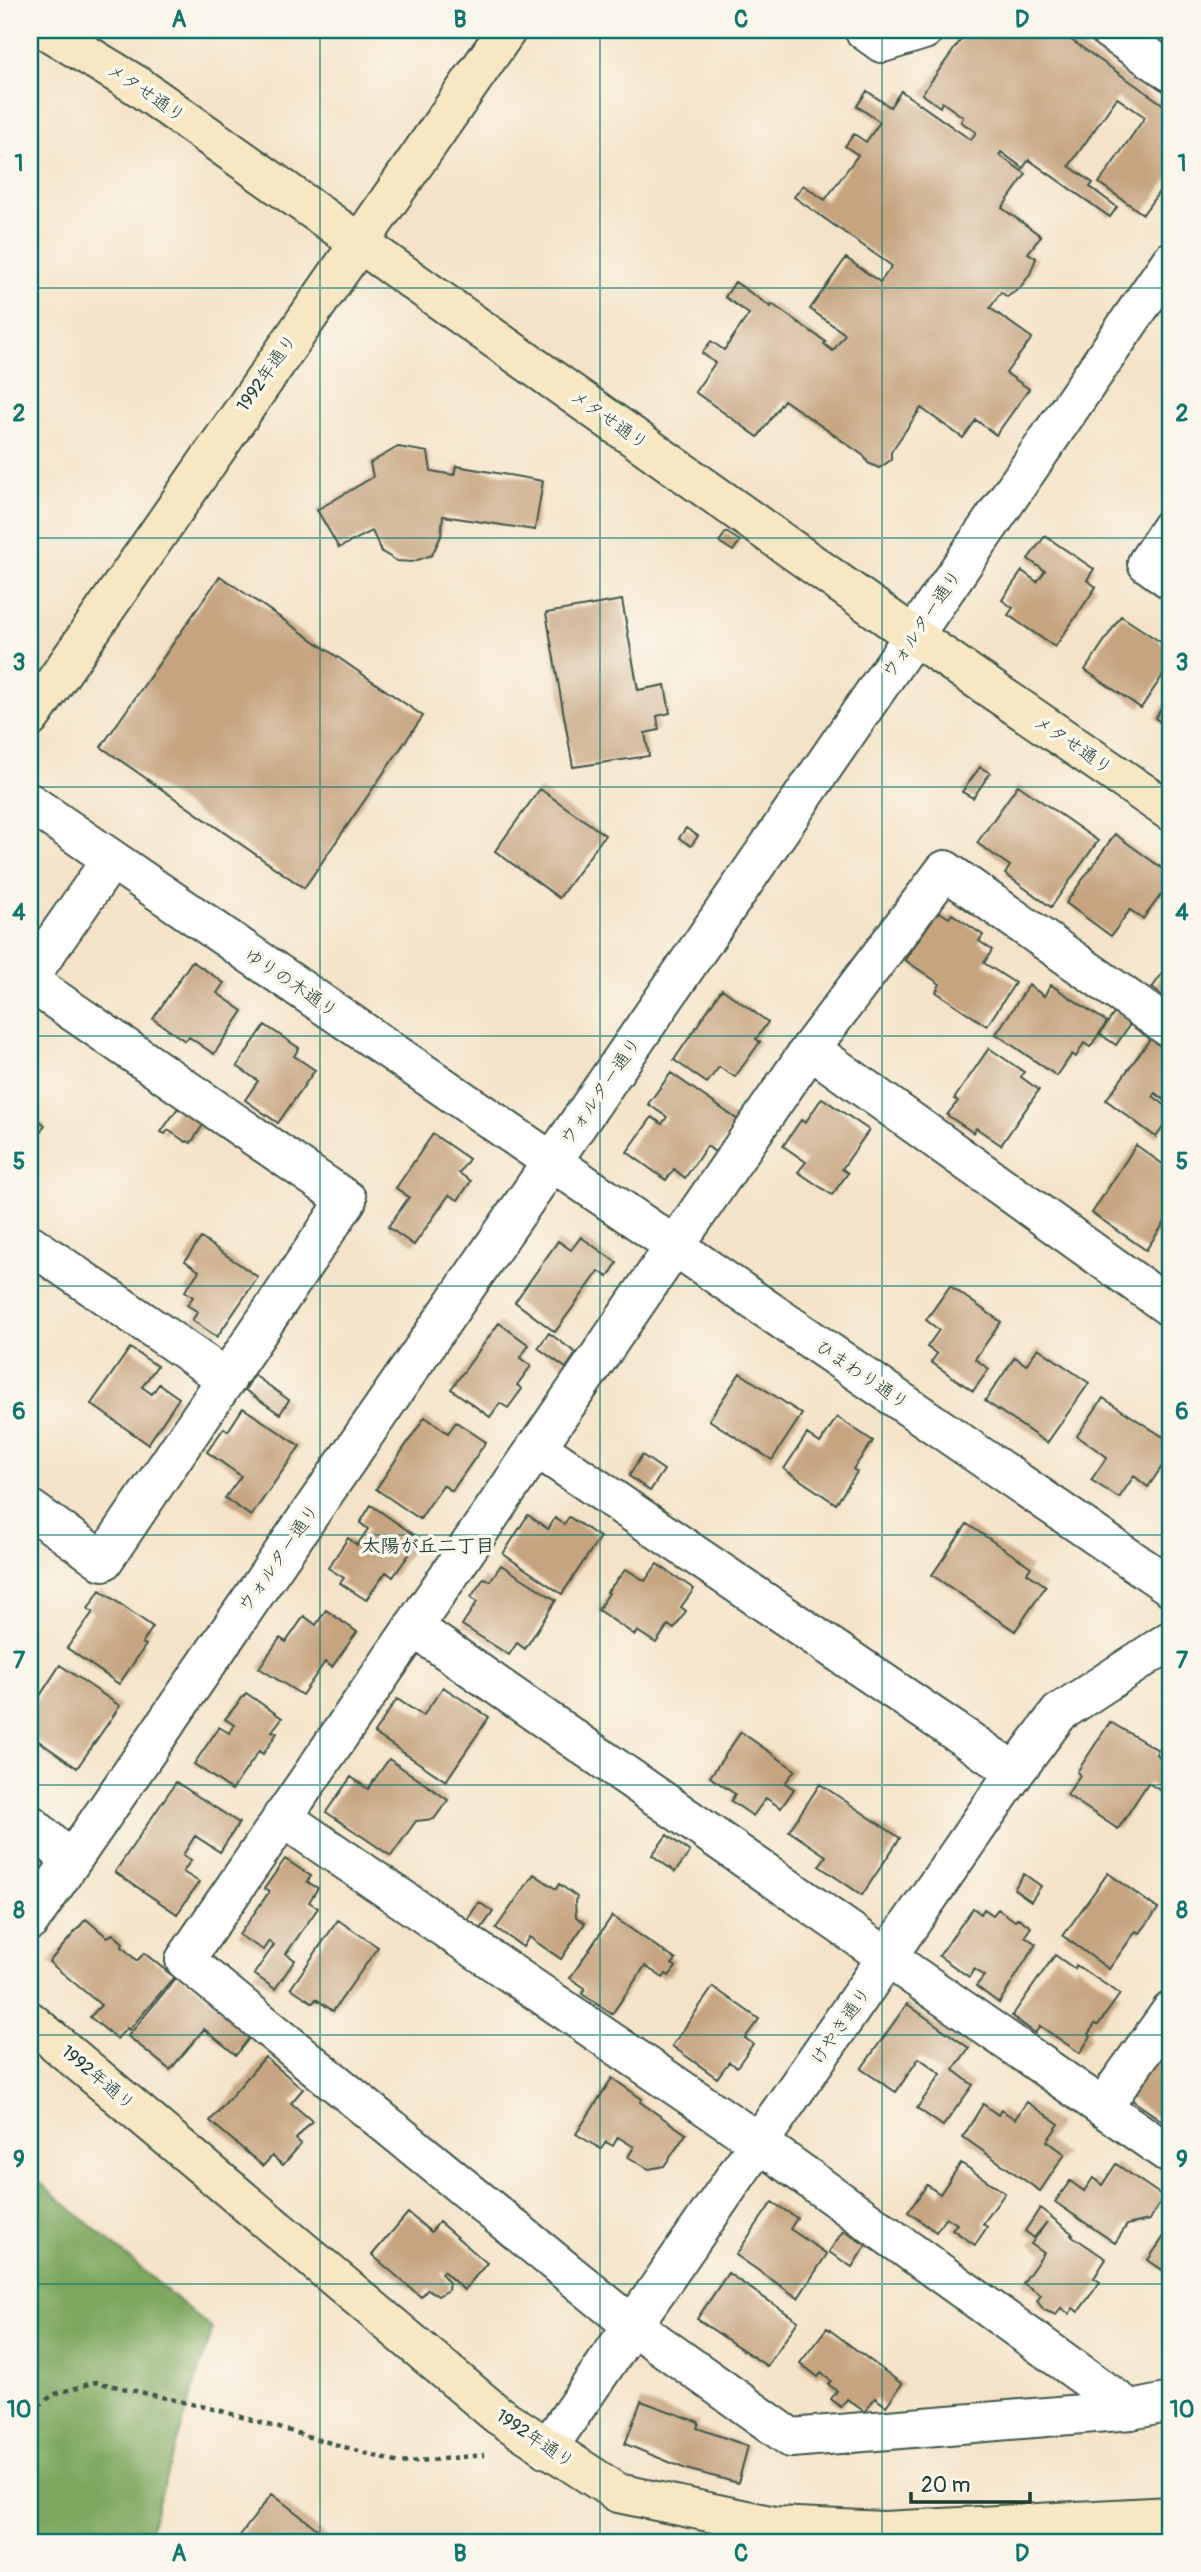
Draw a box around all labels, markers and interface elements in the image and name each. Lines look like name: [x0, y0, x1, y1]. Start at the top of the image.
text: A: [172, 5, 187, 34]
text: B: [453, 5, 467, 34]
text: C: [734, 5, 748, 34]
text: D: [1015, 5, 1029, 34]
street label: メタせ通り: [102, 58, 190, 128]
text: 1: [15, 149, 24, 178]
text: 1: [1178, 149, 1187, 178]
street label: 1992年通り: [232, 330, 302, 416]
street label: メタせ通り: [566, 385, 652, 455]
text: 2: [13, 399, 26, 428]
text: 2: [1176, 399, 1189, 428]
street label: ウォルター通り: [877, 565, 967, 683]
text: 3: [13, 648, 25, 677]
text: 3: [1176, 648, 1188, 677]
street label: メタせ通り: [1029, 710, 1117, 780]
text: 4: [12, 898, 26, 927]
text: 4: [1175, 898, 1189, 927]
street label: ゆりの木通り: [240, 943, 342, 1023]
street label: ウォルター通り: [555, 1033, 647, 1149]
text: 5: [13, 1147, 25, 1176]
text: 5: [1176, 1147, 1188, 1176]
street label: ひまわり通り: [811, 1335, 913, 1415]
text: 6: [12, 1397, 26, 1426]
text: 6: [1175, 1397, 1189, 1426]
street label: ウォルター通り: [233, 1500, 325, 1616]
district label: 太陽が丘二丁目: [361, 1534, 495, 1558]
text: 7: [13, 1646, 26, 1675]
text: 7: [1176, 1646, 1189, 1675]
text: 8: [13, 1896, 25, 1925]
text: 8: [1176, 1896, 1188, 1925]
street label: けやき通り: [806, 1983, 876, 2069]
street label: 1992年通り: [56, 2040, 140, 2116]
text: 9: [13, 2145, 25, 2174]
text: 9: [1176, 2145, 1188, 2174]
text: 10: [7, 2395, 31, 2424]
text: 10: [1170, 2395, 1194, 2424]
street label: 1992年通り: [491, 2404, 579, 2474]
scale bar: [911, 2460, 1030, 2504]
text: 20 m: [921, 2472, 970, 2499]
text: A: [172, 2539, 187, 2568]
text: B: [453, 2539, 467, 2568]
text: C: [734, 2539, 748, 2568]
text: D: [1015, 2539, 1029, 2568]

